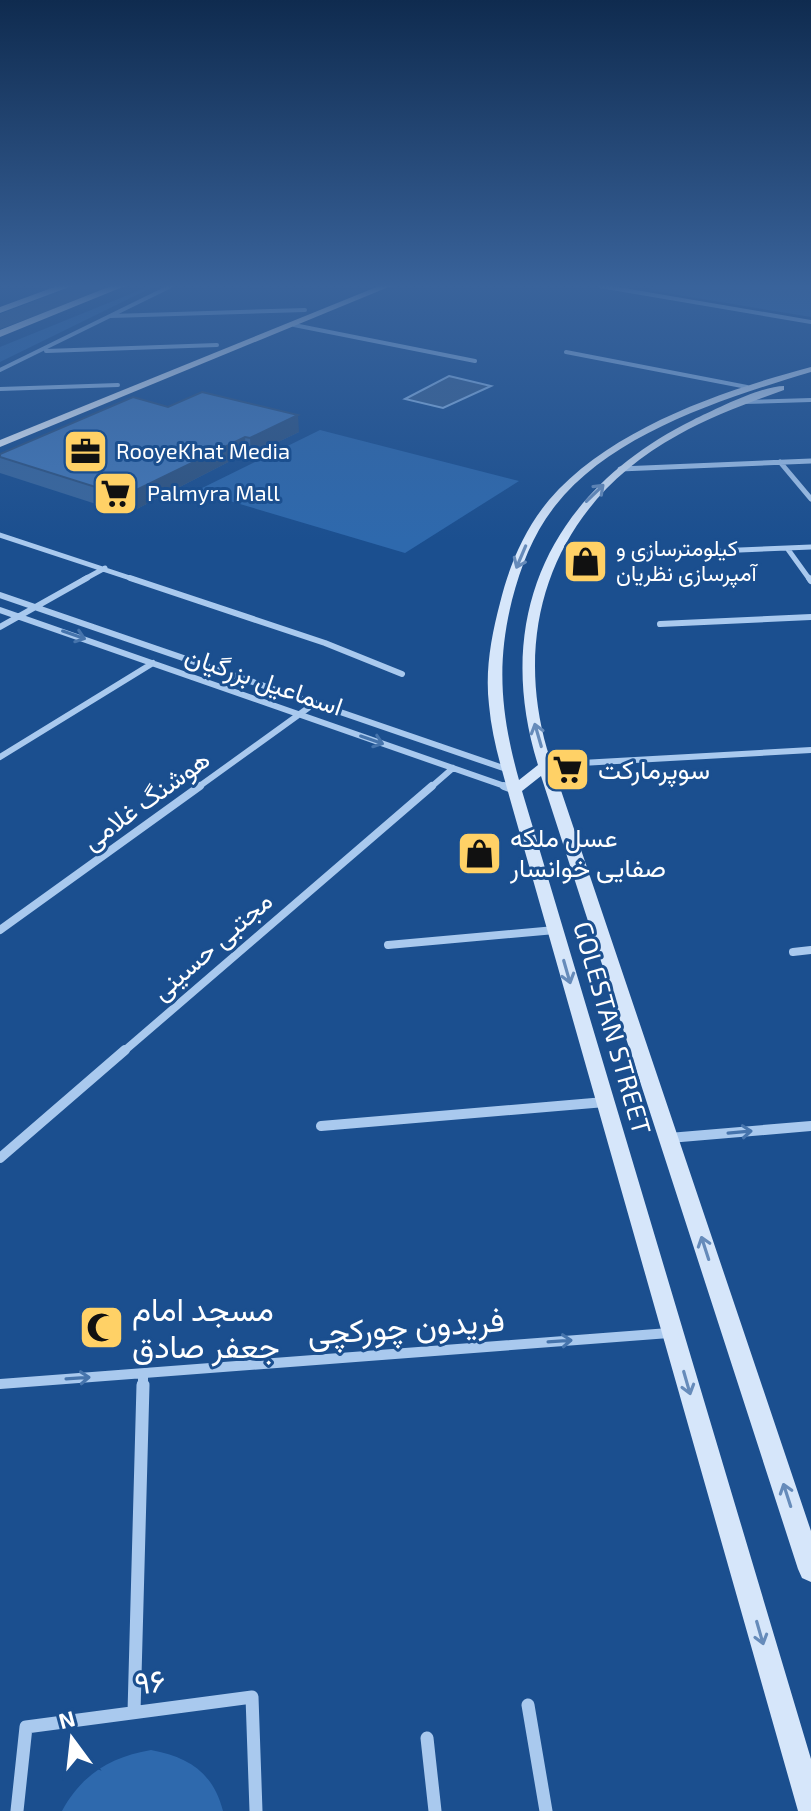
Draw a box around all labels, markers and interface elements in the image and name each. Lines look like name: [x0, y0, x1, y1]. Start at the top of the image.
office icon: RooyeKhat Media: [61, 427, 109, 475]
place label: RooyeKhat Media: [116, 437, 290, 463]
supermarket icon: Palmyra Mall: [92, 469, 140, 517]
place label: Palmyra Mall: [147, 479, 280, 505]
one-way arrow: [585, 484, 604, 503]
place label: کیلومترسازی و آمپرسازی نظریان: [616, 534, 758, 588]
shop icon: کیلومترسازی و آمپرسازی نظریان: [561, 537, 609, 585]
one-way arrow: [512, 544, 527, 569]
one-way arrow: [61, 629, 86, 644]
street label: اسماعیل بزرگیان: [181, 638, 347, 723]
one-way arrow: [530, 722, 545, 748]
one-way arrow: [359, 733, 384, 748]
street label: هوشنگ غلامی: [75, 742, 216, 857]
supermarket icon: سوپرمارکت: [543, 746, 591, 794]
place label: سوپرمارکت: [598, 753, 710, 788]
place label: عسل ملکه صفایی خوانسار: [509, 821, 666, 884]
shop icon: عسل ملکه صفایی خوانسار: [455, 829, 503, 877]
street label: مجتبی حسینی: [144, 884, 279, 1007]
street label: GOLESTAN STREET: [568, 918, 659, 1138]
one-way arrow: [560, 959, 575, 985]
one-way arrow: [726, 1124, 753, 1139]
one-way arrow: [696, 1236, 711, 1261]
place label: مسجد امام جعفر صادق: [132, 1289, 280, 1367]
street label: فریدون چورکچی: [306, 1299, 506, 1356]
mosque icon: مسجد امام جعفر صادق: [77, 1304, 125, 1352]
one-way arrow: [546, 1333, 573, 1348]
one-way arrow: [64, 1370, 91, 1385]
one-way arrow: [680, 1370, 695, 1396]
one-way arrow: [778, 1483, 793, 1508]
one-way arrow: [753, 1619, 768, 1645]
street label: ۹۶: [132, 1659, 167, 1701]
north arrow: [32, 1699, 112, 1779]
text: N: [56, 1704, 78, 1733]

